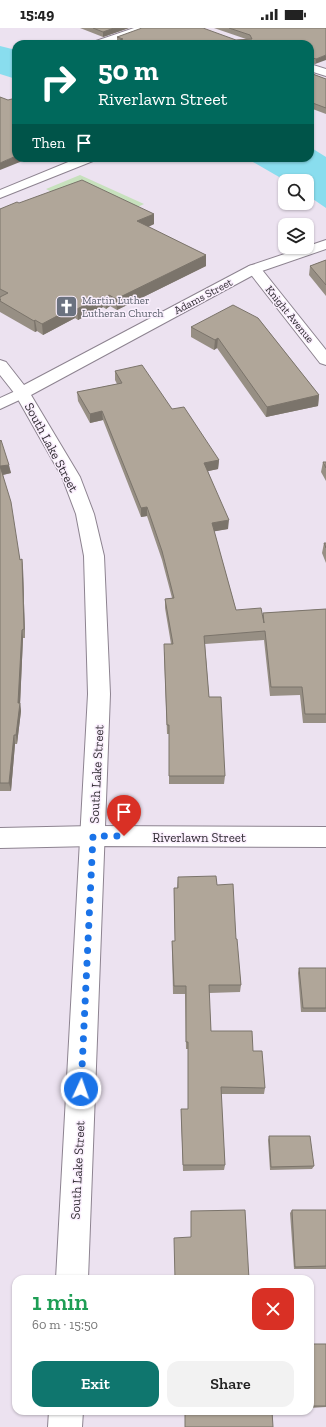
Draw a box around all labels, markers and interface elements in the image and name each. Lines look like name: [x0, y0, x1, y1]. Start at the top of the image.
text: 15:49: [20, 5, 54, 23]
text: 50 m: [98, 54, 159, 87]
icon: right: [32, 56, 84, 108]
text: Riverlawn Street: [98, 88, 227, 110]
icon: arrive: [73, 132, 95, 154]
text: Then: [32, 134, 65, 152]
map controls: [278, 174, 314, 254]
button: search: [278, 174, 314, 210]
button: layers: [278, 218, 314, 254]
street label: Adams Street: [172, 275, 235, 317]
street label: Knight Avenue: [263, 283, 317, 346]
church icon: Martin Luther Lutheran Church: [53, 293, 79, 319]
place label: Martin Luther Lutheran Church: [82, 294, 164, 320]
street label: South Lake Street: [22, 400, 82, 495]
street label: South Lake Street: [86, 724, 107, 824]
pin: [107, 795, 141, 836]
icon: arrive: [113, 801, 135, 823]
street label: Riverlawn Street: [152, 830, 246, 845]
position arrow: [60, 1068, 102, 1110]
street label: South Lake Street: [67, 1120, 88, 1220]
text: 1 min: [32, 1287, 88, 1316]
button: close: [252, 1288, 294, 1330]
text: 60 m · 15:50: [32, 1317, 98, 1332]
button: Exit: [32, 1361, 159, 1407]
button: Share: [167, 1361, 294, 1407]

